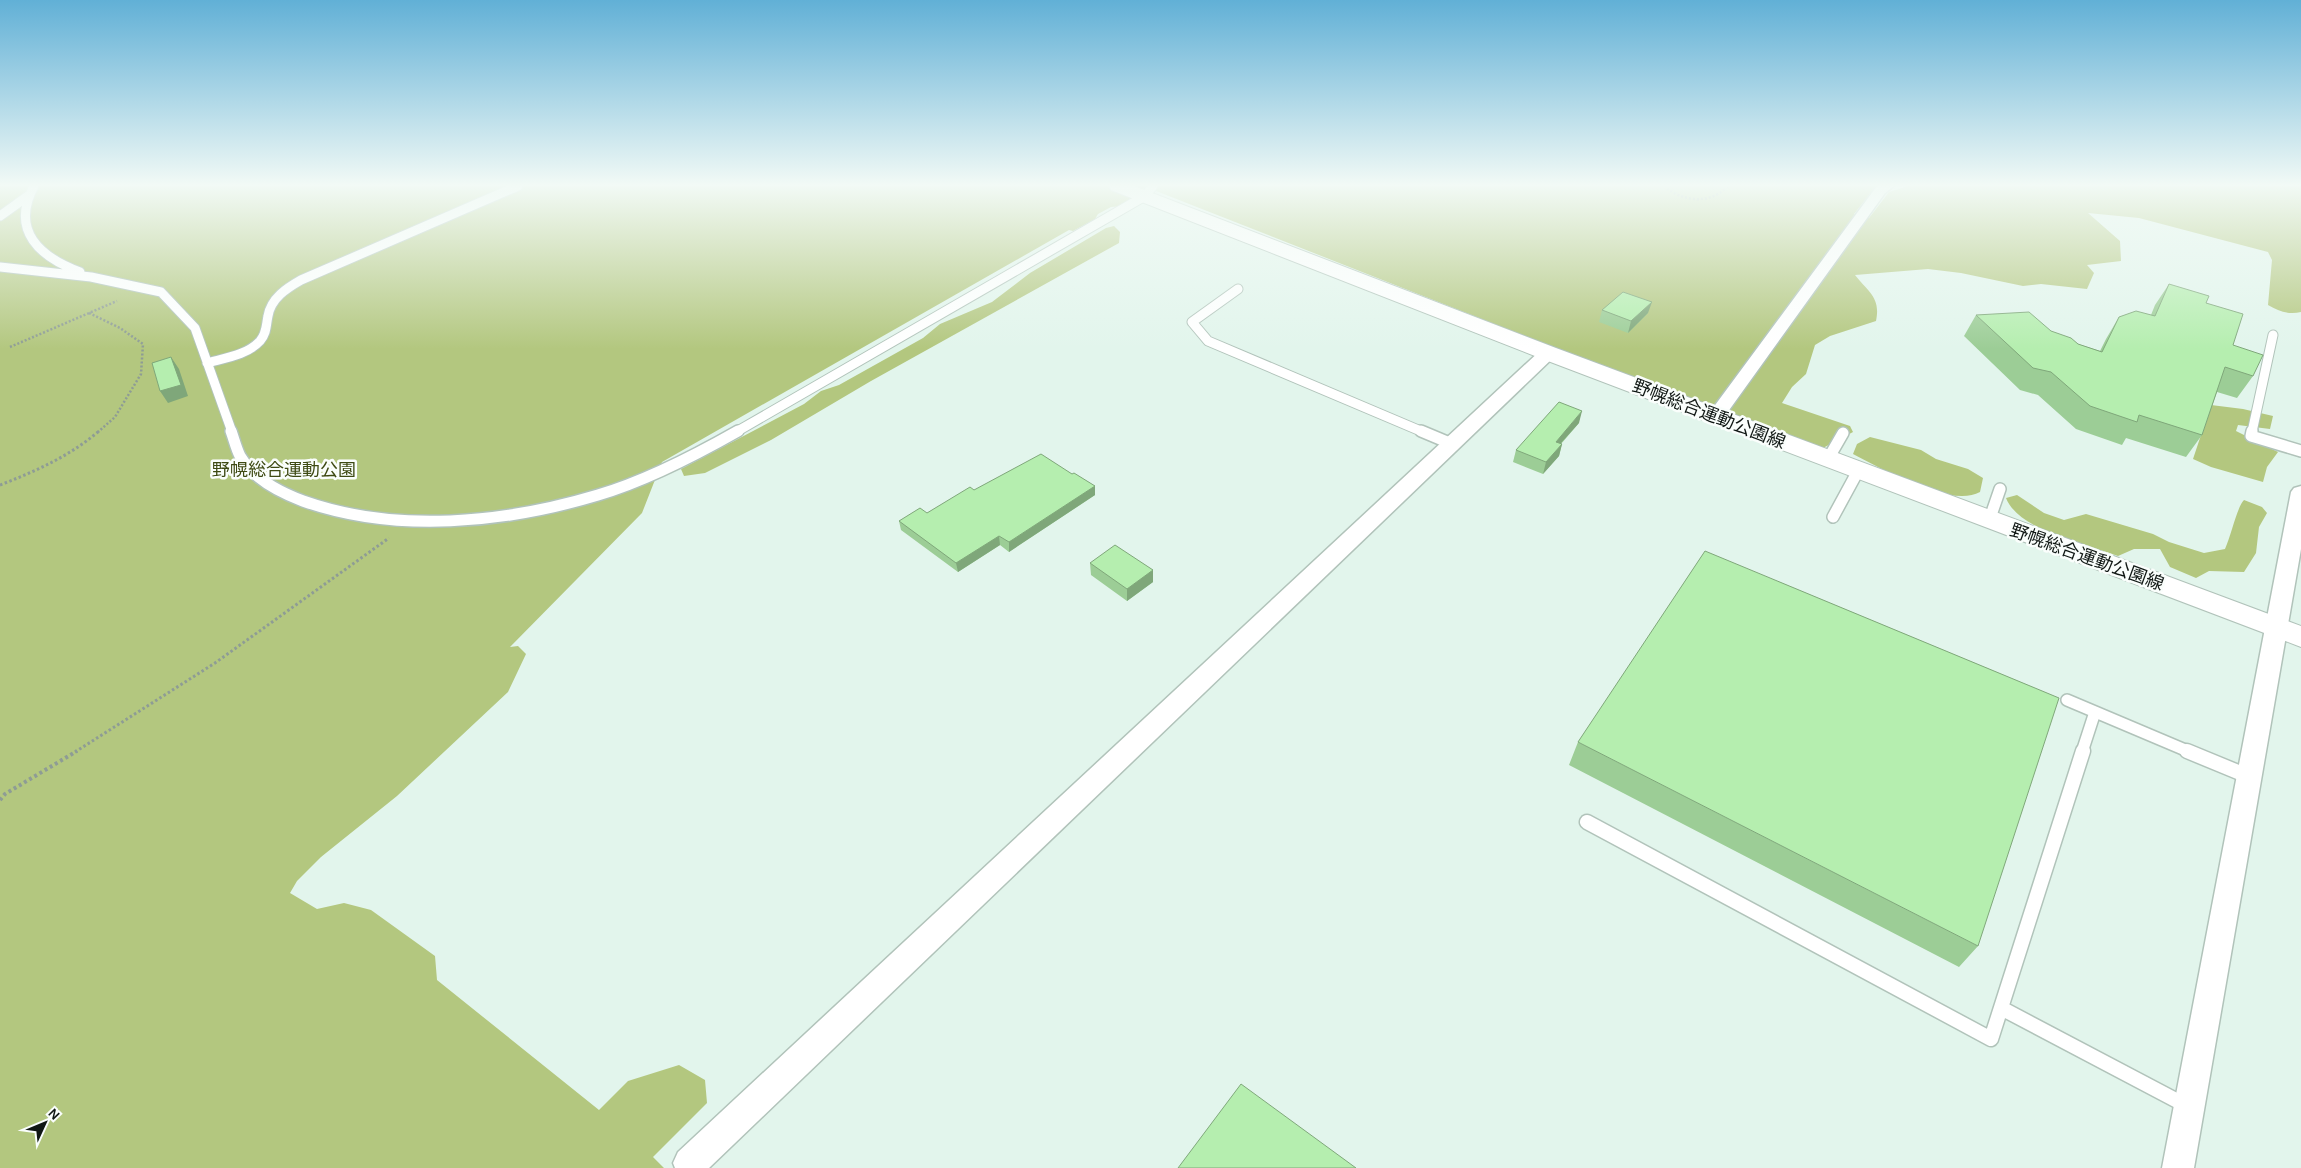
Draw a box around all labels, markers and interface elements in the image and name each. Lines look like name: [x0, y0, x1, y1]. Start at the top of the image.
street label: 野幌総合運動公園線: [1629, 375, 1789, 453]
park label: 野幌総合運動公園: [212, 459, 356, 481]
street label: 野幌総合運動公園線: [2007, 519, 2167, 595]
north arrow: [20, 1098, 70, 1148]
text: N: [44, 1105, 64, 1124]

